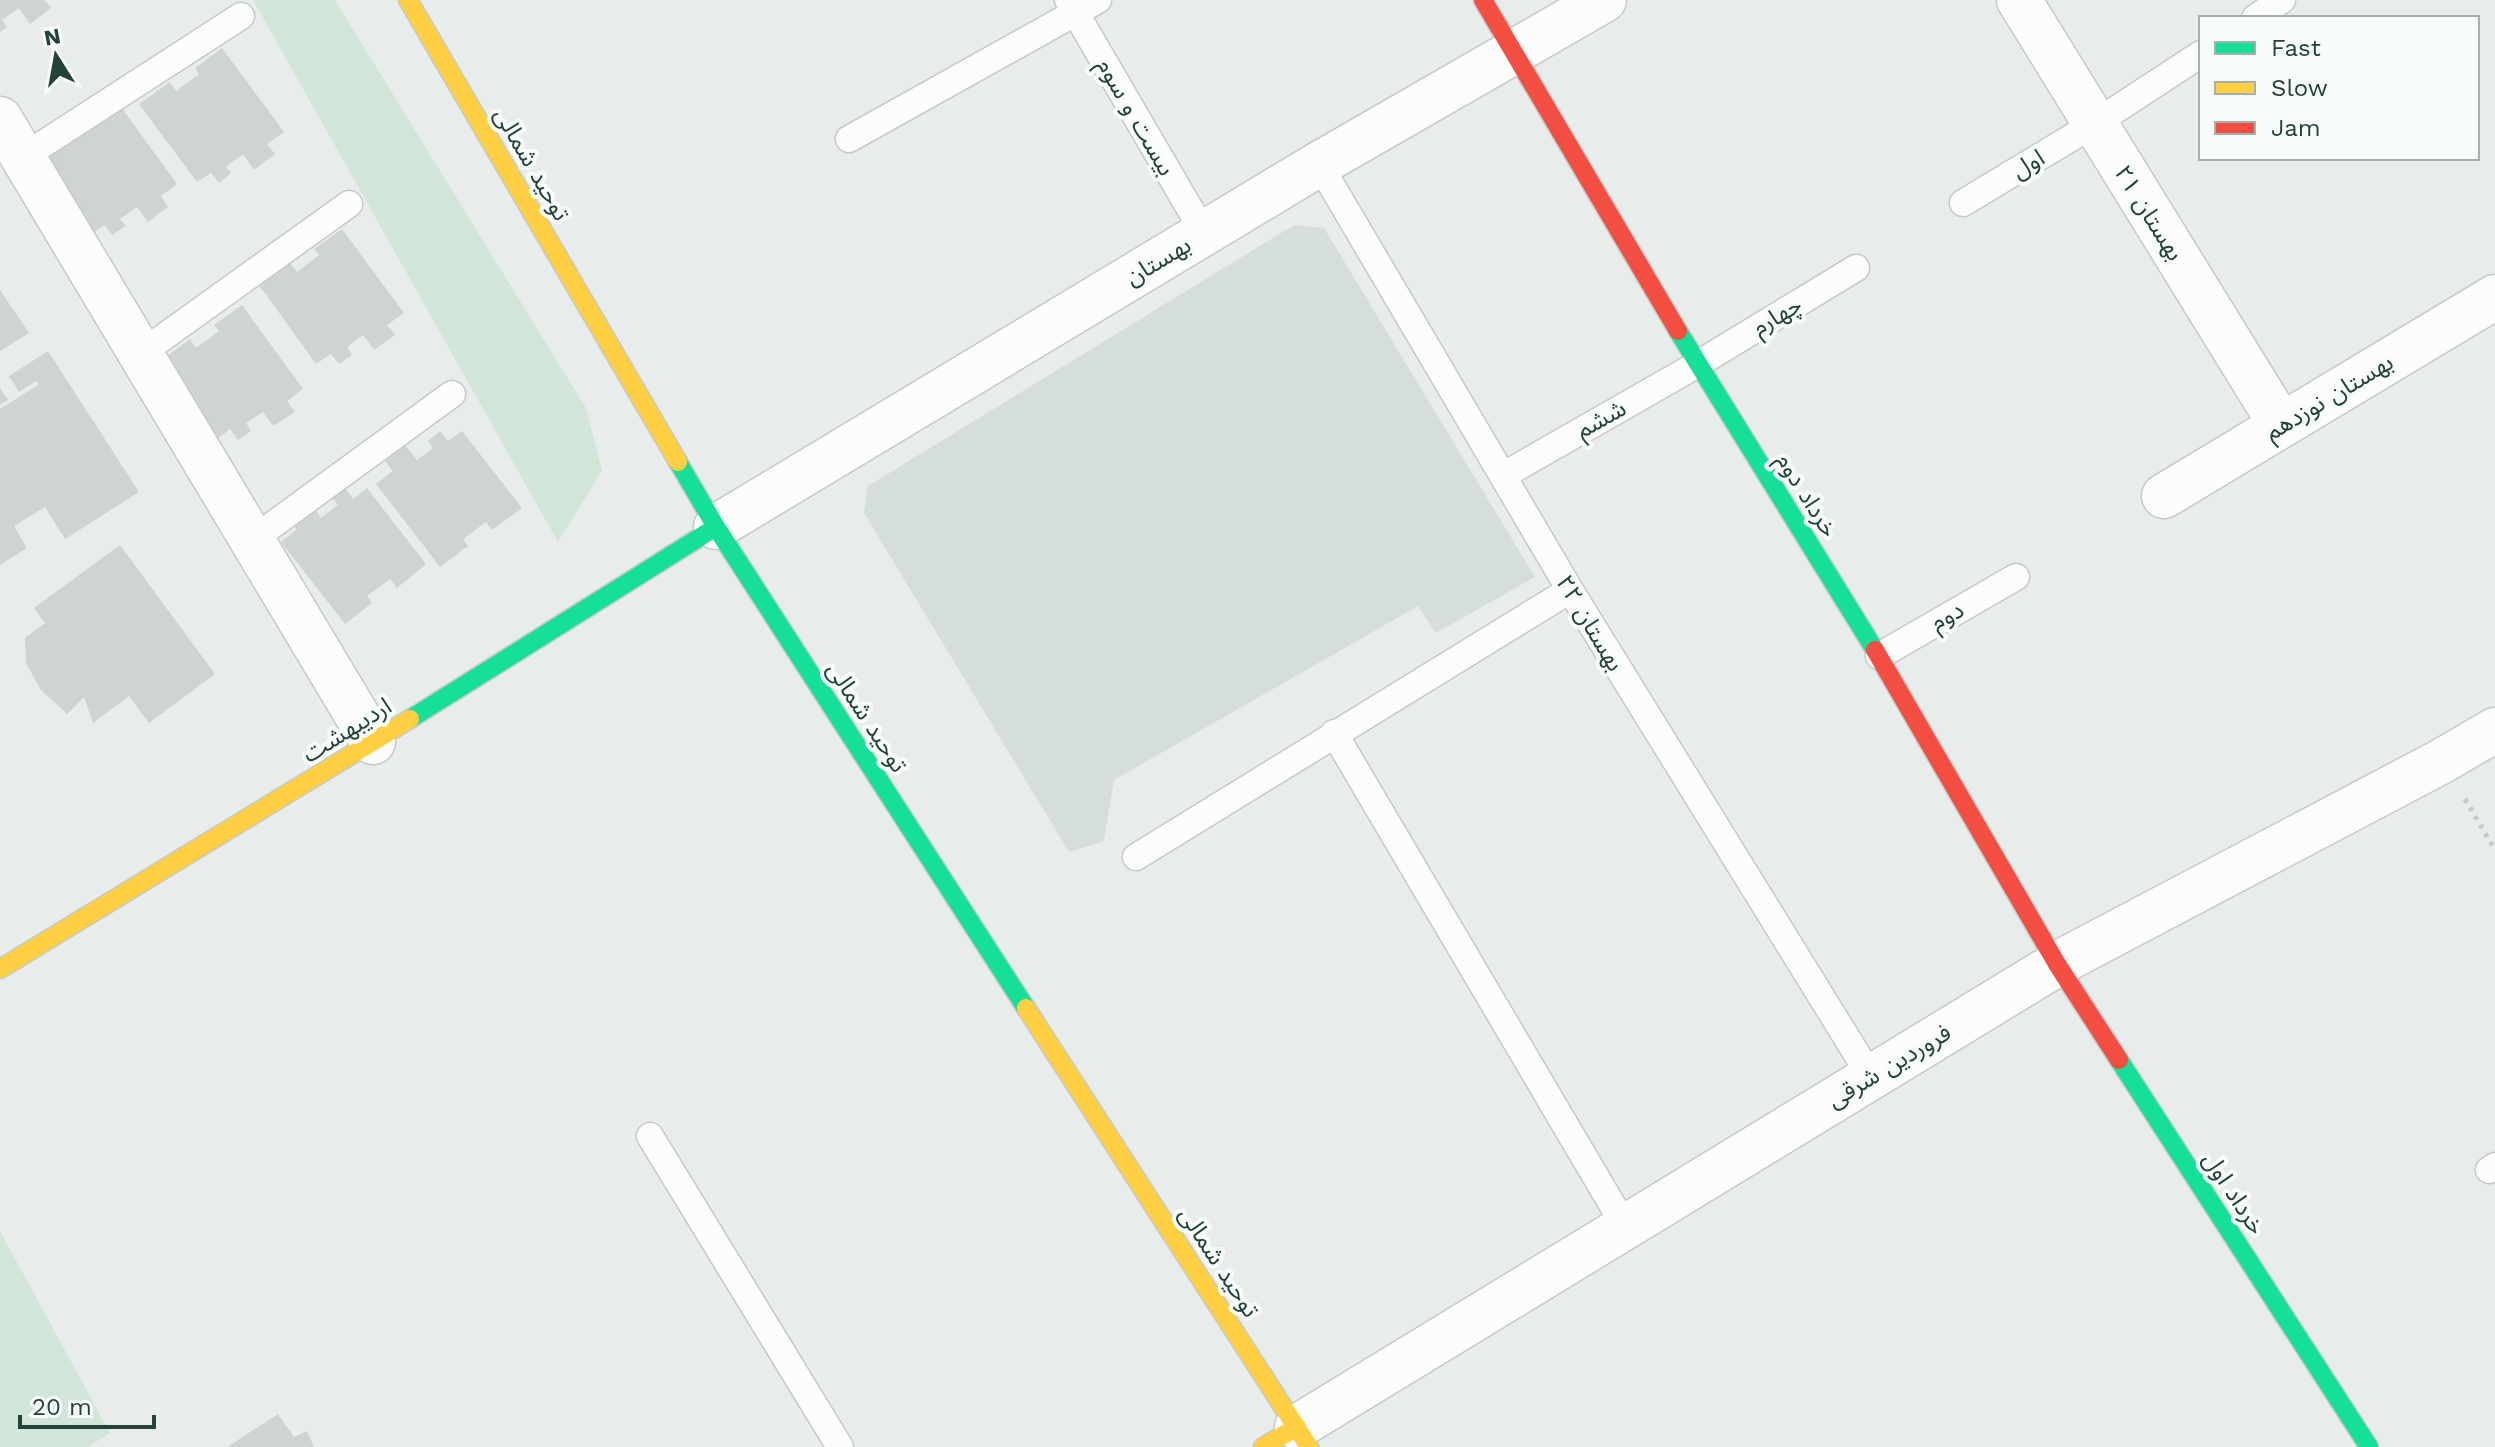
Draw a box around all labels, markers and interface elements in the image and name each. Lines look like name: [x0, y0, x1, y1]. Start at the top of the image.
north arrow: [16, 16, 96, 96]
legend: [2199, 16, 2479, 160]
text: N: [42, 23, 63, 51]
text: Fast: [2271, 34, 2321, 62]
street label: بیست و سوم: [1088, 53, 1181, 183]
text: Slow: [2271, 74, 2328, 102]
street label: توحید شمالی: [488, 102, 576, 226]
text: Jam: [2271, 114, 2321, 142]
street label: اول: [2007, 143, 2049, 185]
street label: بهستان ۲۱: [2109, 160, 2189, 266]
street label: بهستان: [1120, 231, 1196, 291]
street label: چهارم: [1747, 290, 1809, 345]
street label: بهستان نوزدهم: [2260, 348, 2400, 449]
street label: ششم: [1571, 394, 1632, 447]
street label: خرداد دوم: [1767, 448, 1844, 544]
street label: بهستان ۲۲: [1550, 570, 1630, 676]
street label: دوم: [1925, 595, 1971, 640]
street label: توحید شمالی: [821, 656, 913, 778]
street label: اردیبهشت: [297, 692, 397, 768]
street label: فروردین شرقی: [1822, 1018, 1956, 1114]
street label: خرداد اول: [2197, 1146, 2271, 1240]
street label: توحید شمالی: [1173, 1201, 1265, 1323]
scale bar: [20, 1379, 154, 1429]
text: 20 m: [32, 1393, 92, 1421]

